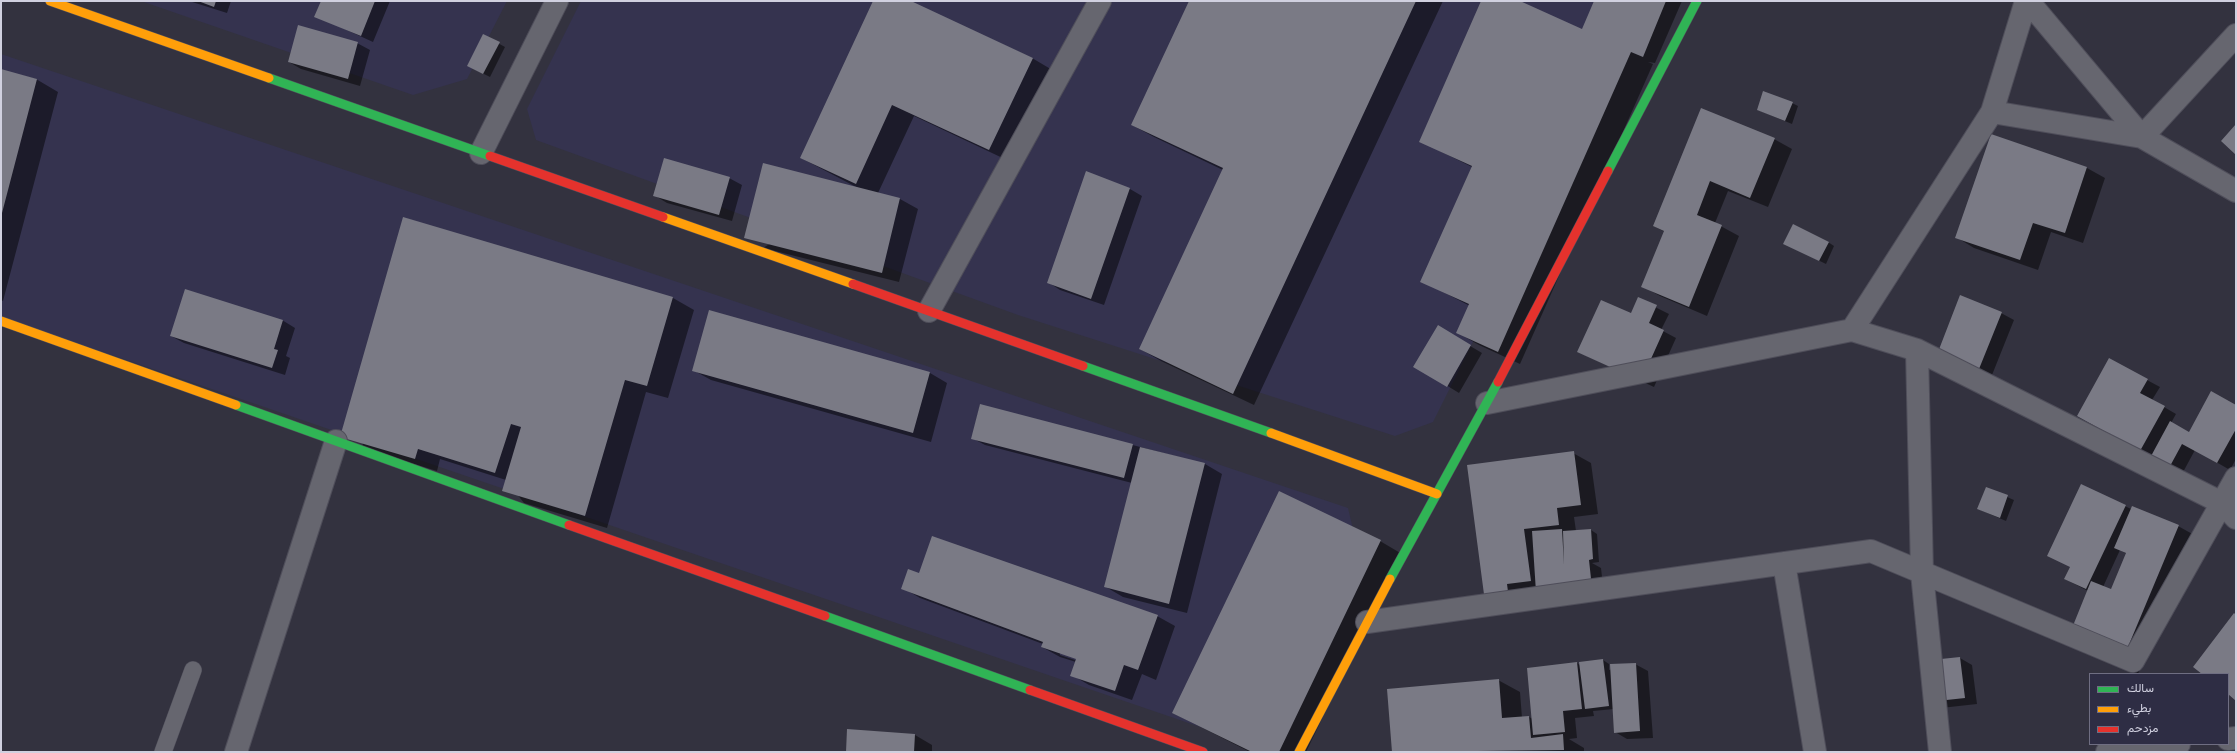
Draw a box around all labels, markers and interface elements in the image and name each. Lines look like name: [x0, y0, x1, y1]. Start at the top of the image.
legend: [2089, 673, 2229, 745]
text: سالك: [2127, 680, 2154, 696]
text: بطيء: [2127, 700, 2151, 716]
text: مزدحم: [2127, 720, 2158, 736]

